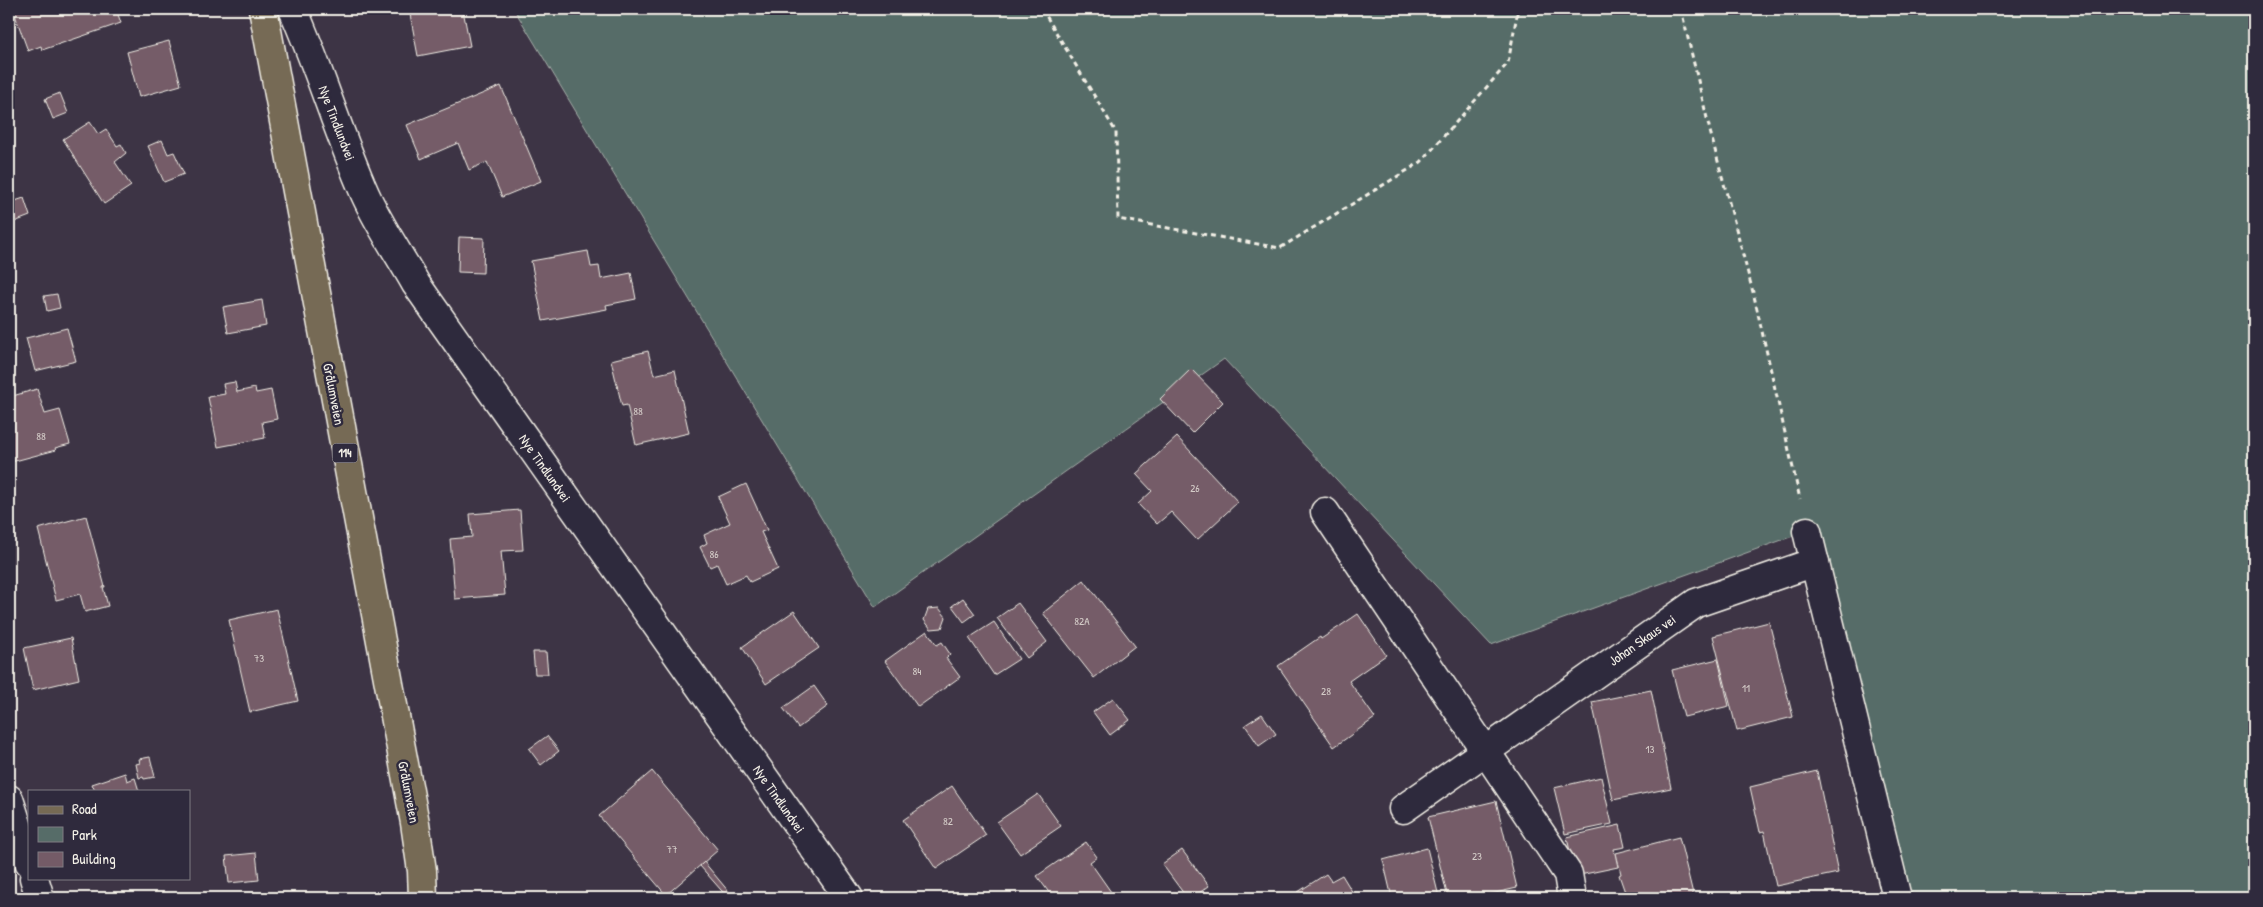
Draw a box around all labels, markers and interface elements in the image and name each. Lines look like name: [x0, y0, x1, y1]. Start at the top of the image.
street label: Nye Tindlundvei: [313, 83, 361, 163]
street label: Grålumveien: [319, 361, 350, 426]
house number: 88: [633, 404, 643, 418]
house number: 88: [36, 429, 46, 443]
street label: Nye Tindlundvei: [514, 430, 576, 506]
road number: 114: [332, 443, 358, 462]
house number: 26: [1190, 481, 1200, 495]
house number: 86: [709, 547, 719, 561]
street label: Johan Skaus vei: [1604, 609, 1679, 670]
house number: 82A: [1074, 614, 1090, 628]
house number: 73: [254, 651, 264, 665]
house number: 84: [913, 664, 921, 678]
house number: 11: [1742, 681, 1750, 695]
house number: 28: [1321, 684, 1331, 698]
house number: 13: [1646, 742, 1655, 756]
street label: Grålumveien: [394, 759, 425, 824]
street label: Nye Tindlundvei: [748, 761, 810, 837]
legend: [28, 790, 190, 880]
text: Road: [72, 798, 97, 819]
house number: 82: [943, 814, 953, 828]
text: Park: [72, 824, 97, 845]
house number: 77: [667, 842, 677, 856]
text: Building: [72, 848, 116, 869]
house number: 23: [1472, 849, 1482, 863]

